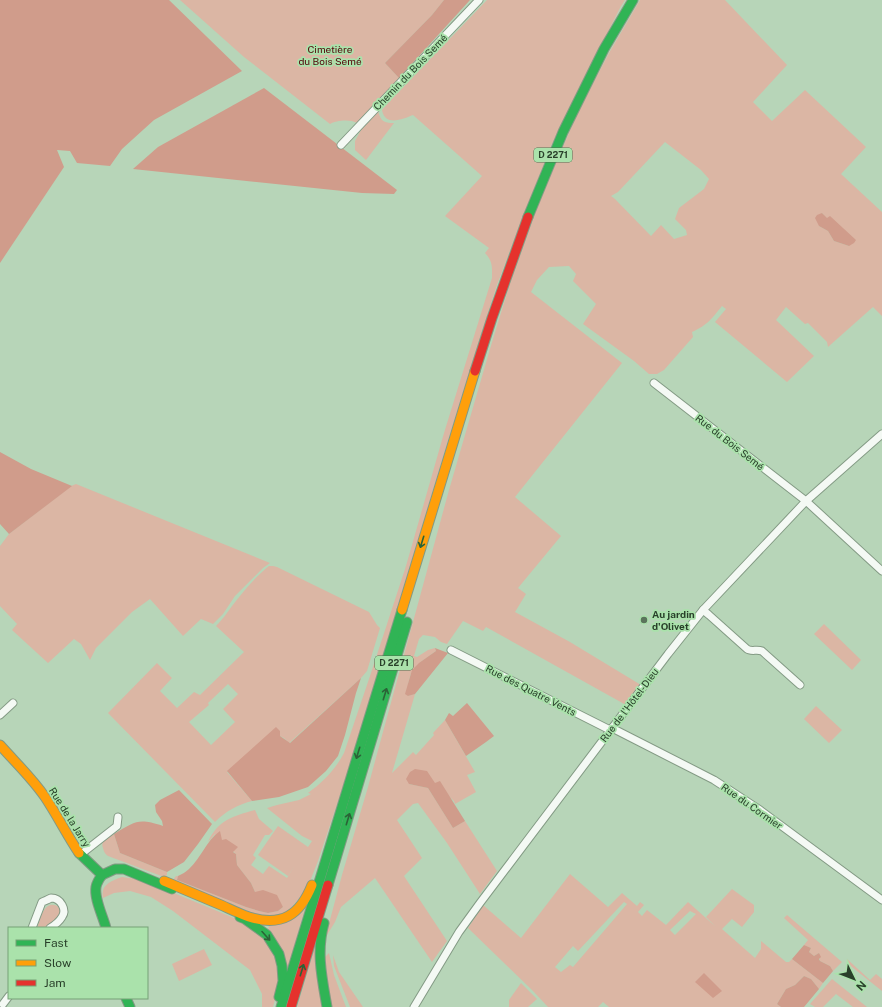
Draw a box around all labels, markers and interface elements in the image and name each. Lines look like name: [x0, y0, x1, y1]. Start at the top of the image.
street label: Chemin du Bois Semé: [371, 31, 450, 112]
park label: Cimetière du Bois Semé: [298, 43, 362, 67]
road number: D 2271: [534, 148, 572, 162]
street label: Rue du Bois Semé: [693, 412, 767, 473]
one-way arrow: [418, 536, 425, 549]
place label: Au jardin d'Olivet: [652, 608, 695, 632]
marker: Au jardin d'Olivet: [639, 615, 649, 625]
road number: D 2271: [375, 656, 413, 670]
street label: Rue des Quatre Vents: [484, 662, 578, 718]
street label: Rue de l'Hôtel-Dieu: [597, 666, 661, 744]
one-way arrow: [382, 688, 389, 701]
one-way arrow: [354, 746, 361, 759]
street label: Rue du Cormier: [719, 781, 785, 832]
street label: Rue de la Jarry: [47, 785, 93, 850]
one-way arrow: [345, 812, 352, 825]
legend: [8, 927, 148, 999]
one-way arrow: [261, 931, 271, 941]
text: Fast: [44, 936, 69, 950]
text: Slow: [44, 956, 72, 970]
north arrow: [834, 959, 874, 999]
one-way arrow: [299, 963, 306, 976]
text: Jam: [44, 976, 66, 990]
text: N: [854, 979, 869, 993]

